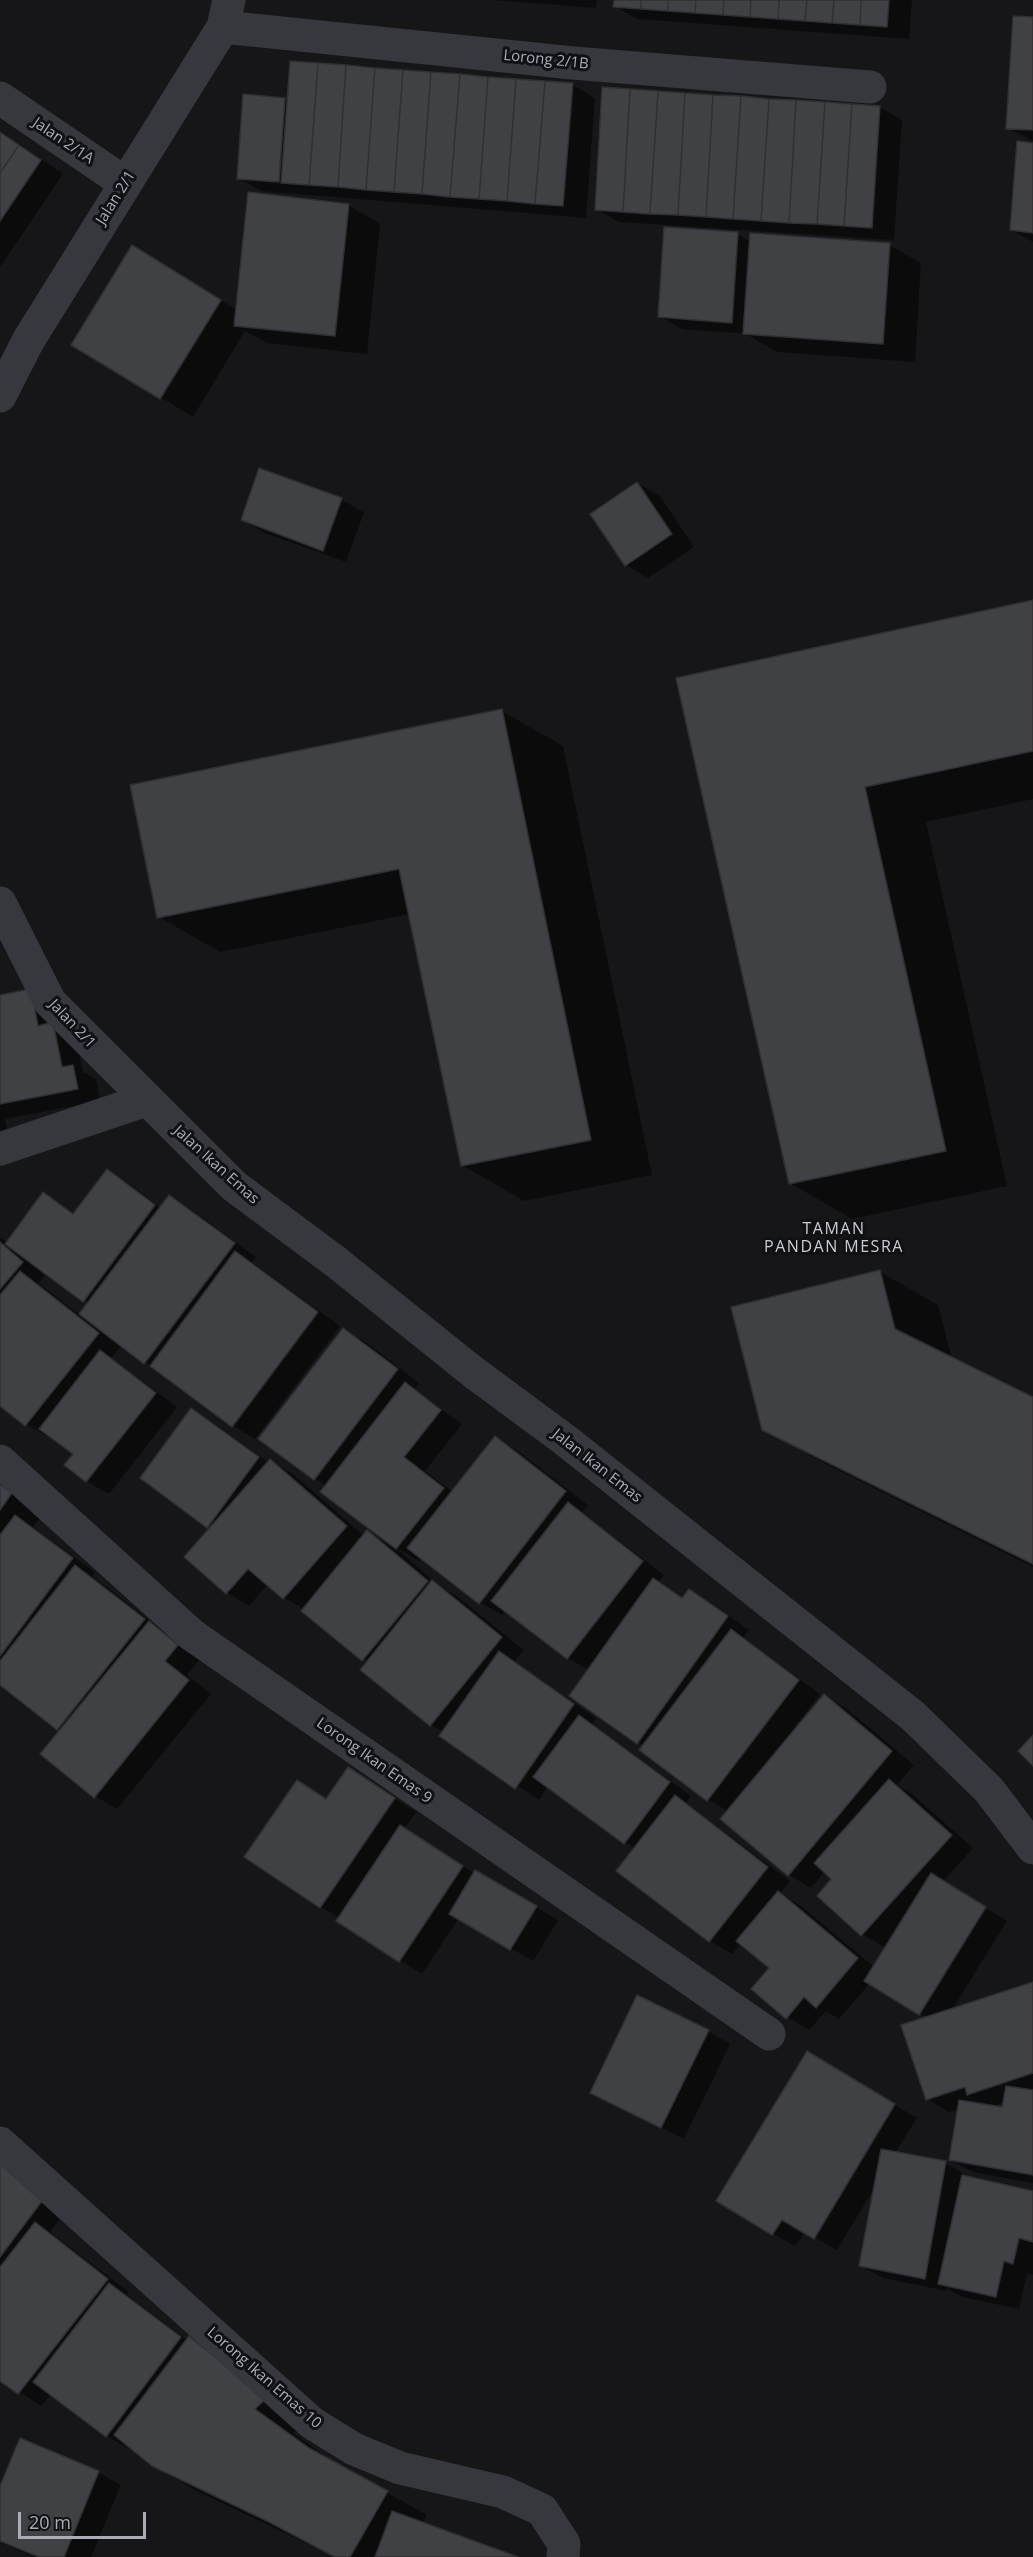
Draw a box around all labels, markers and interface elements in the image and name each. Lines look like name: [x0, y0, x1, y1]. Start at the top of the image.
street label: Lorong 2/1B: [502, 47, 590, 73]
street label: Jalan 2/1A: [29, 114, 97, 168]
street label: Jalan 2/1: [92, 168, 140, 228]
street label: Jalan 2/1: [45, 996, 99, 1052]
street label: Jalan Ikan Emas: [170, 1122, 262, 1208]
district label: TAMAN PANDAN MESRA: [764, 1219, 904, 1257]
street label: Jalan Ikan Emas: [549, 1425, 645, 1507]
street label: Lorong Ikan Emas 9: [313, 1714, 435, 1808]
street label: Lorong Ikan Emas 10: [203, 2323, 325, 2433]
scale bar: [21, 2500, 148, 2538]
text: 20 m: [29, 2510, 71, 2534]

